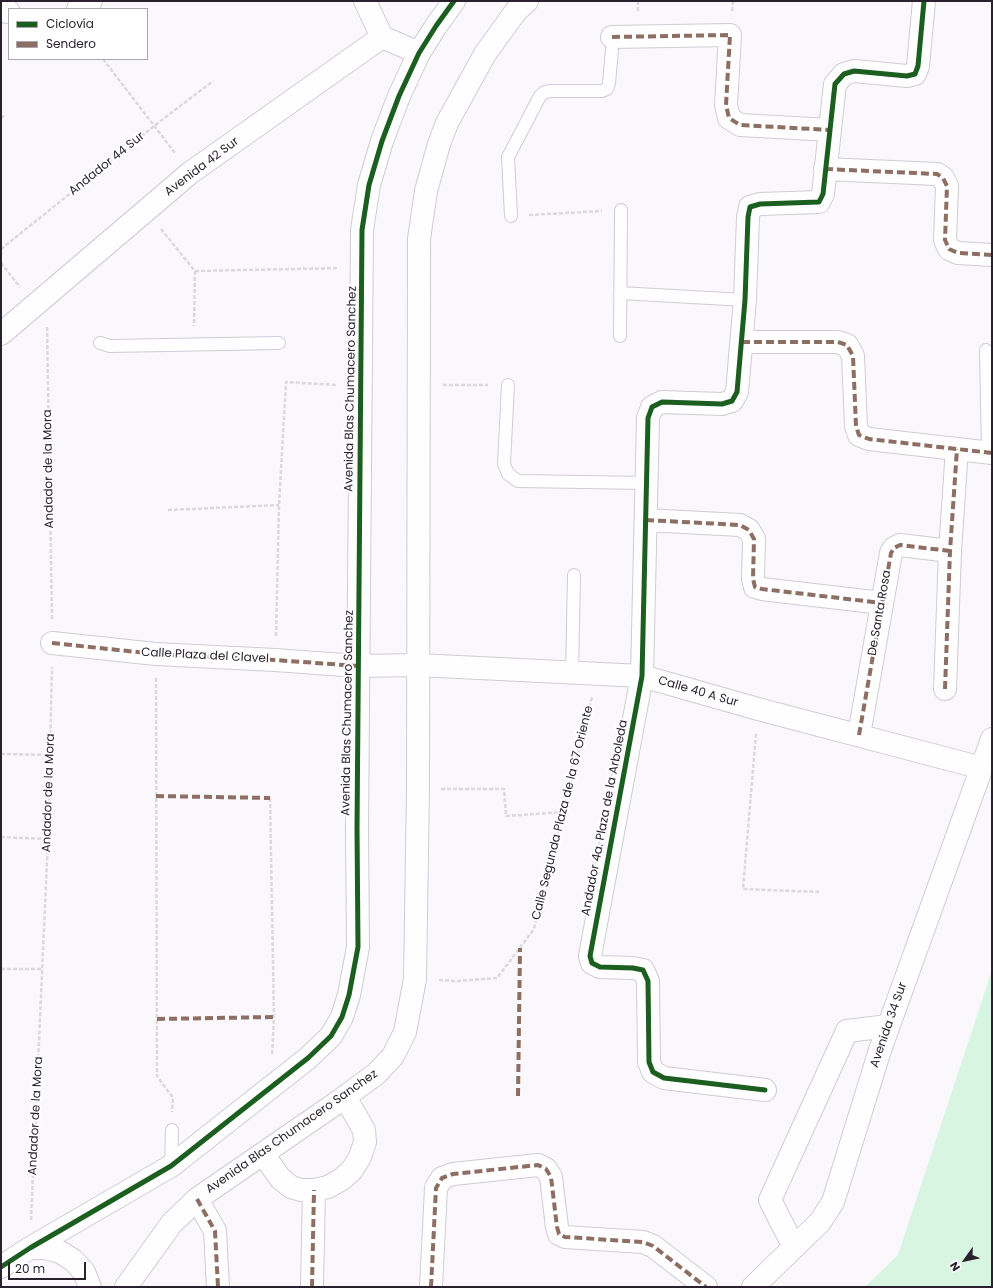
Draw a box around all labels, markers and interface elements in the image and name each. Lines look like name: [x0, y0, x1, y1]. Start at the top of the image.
legend: [8, 8, 148, 60]
text: Ciclovía: [46, 15, 94, 32]
text: Sendero: [46, 35, 96, 52]
street label: Andador 44 Sur: [66, 129, 148, 199]
street label: Avenida 42 Sur: [162, 134, 242, 200]
street label: Avenida Blas Chumacero Sanchez: [342, 286, 360, 492]
street label: Andador de la Mora: [41, 409, 57, 529]
street label: De Santa Rosa: [865, 569, 895, 657]
street label: Avenida Blas Chumacero Sanchez: [339, 610, 357, 816]
street label: Calle Plaza del Clavel: [141, 645, 269, 667]
street label: Calle 40 A Sur: [656, 674, 740, 710]
street label: Calle Segunda Plaza de la 67 Oriente: [529, 704, 597, 922]
street label: Andador 4a. Plaza de la Arboleda: [579, 719, 631, 917]
street label: Andador de la Mora: [40, 733, 58, 853]
street label: Avenida 34 Sur: [868, 980, 910, 1070]
street label: Andador de la Mora: [26, 1056, 46, 1176]
street label: Avenida Blas Chumacero Sanchez: [203, 1067, 381, 1197]
north arrow: [945, 1240, 985, 1280]
scale bar: [10, 1254, 88, 1280]
text: N: [946, 1259, 964, 1274]
text: 20 m: [15, 1260, 45, 1277]

